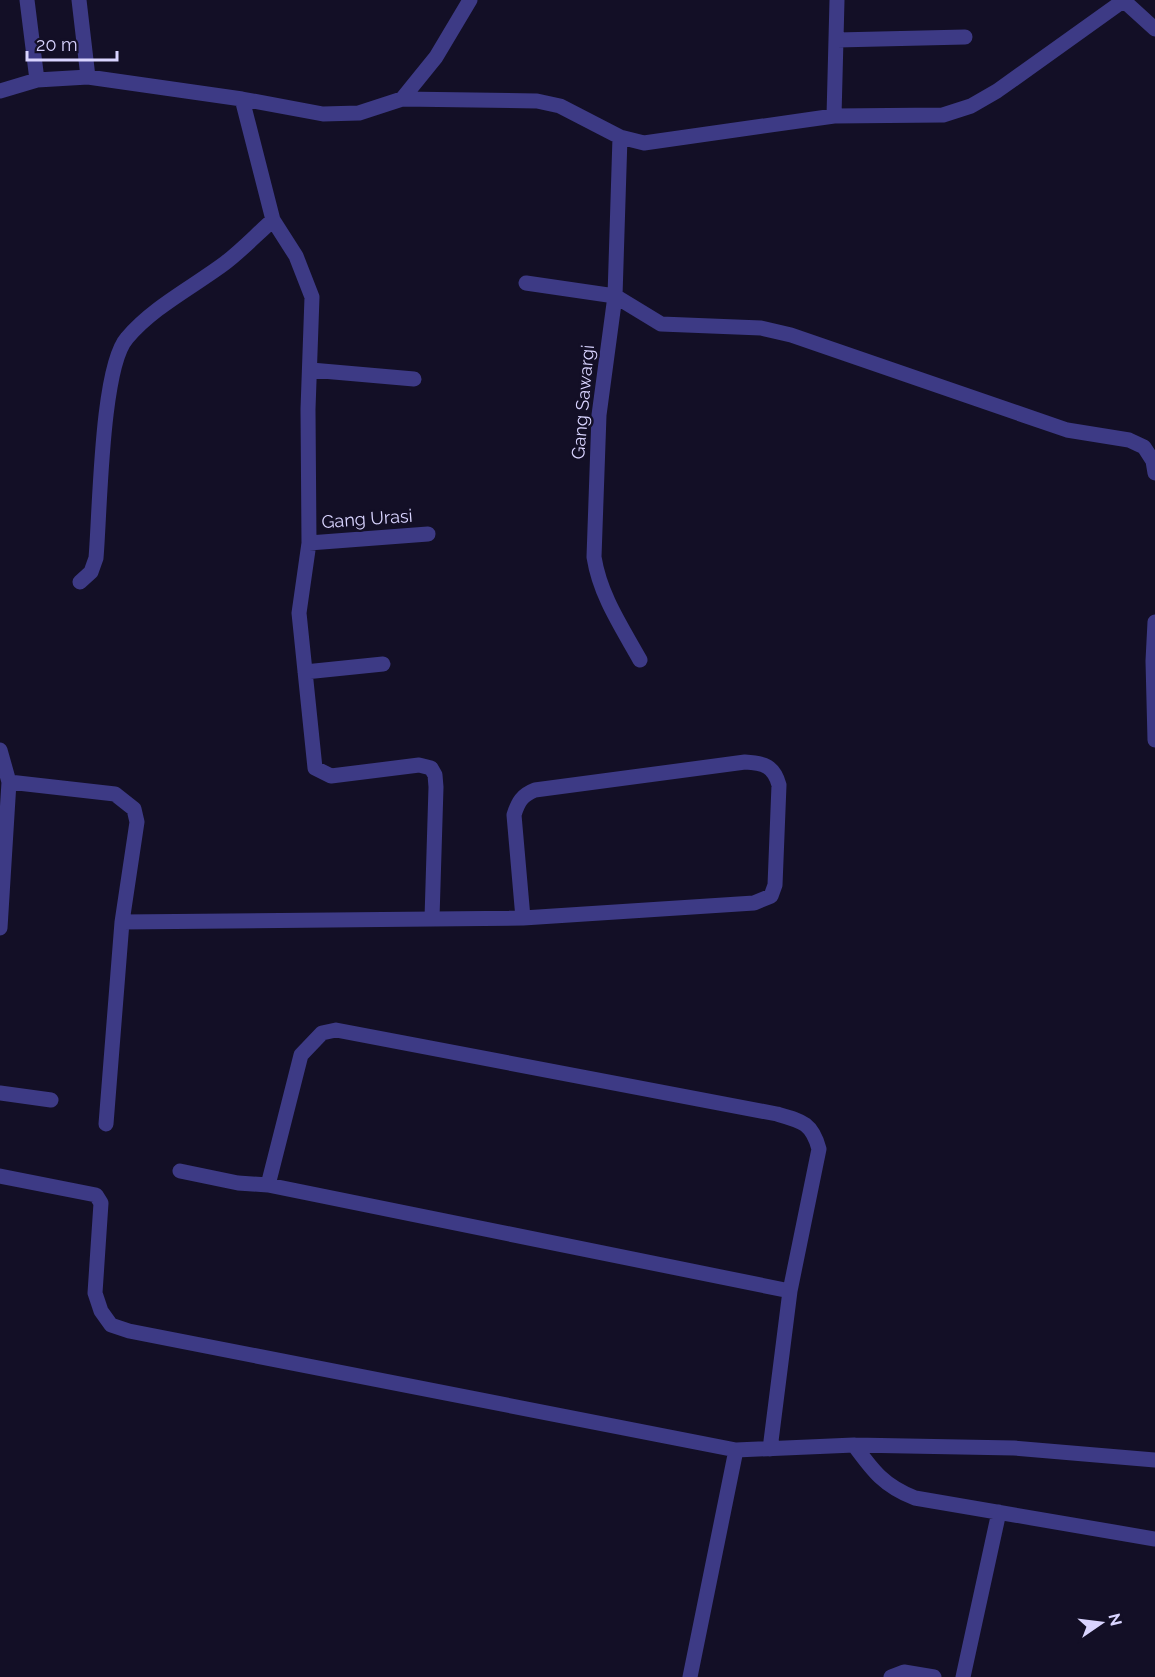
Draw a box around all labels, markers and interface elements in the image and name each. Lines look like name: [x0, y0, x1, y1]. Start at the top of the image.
scale bar: [27, 24, 117, 62]
text: 20 m: [36, 34, 78, 55]
street label: Gang Sawargi: [567, 344, 598, 460]
street label: Gang Urasi: [321, 505, 413, 532]
north arrow: [1071, 1593, 1131, 1653]
text: N: [1104, 1611, 1126, 1628]

